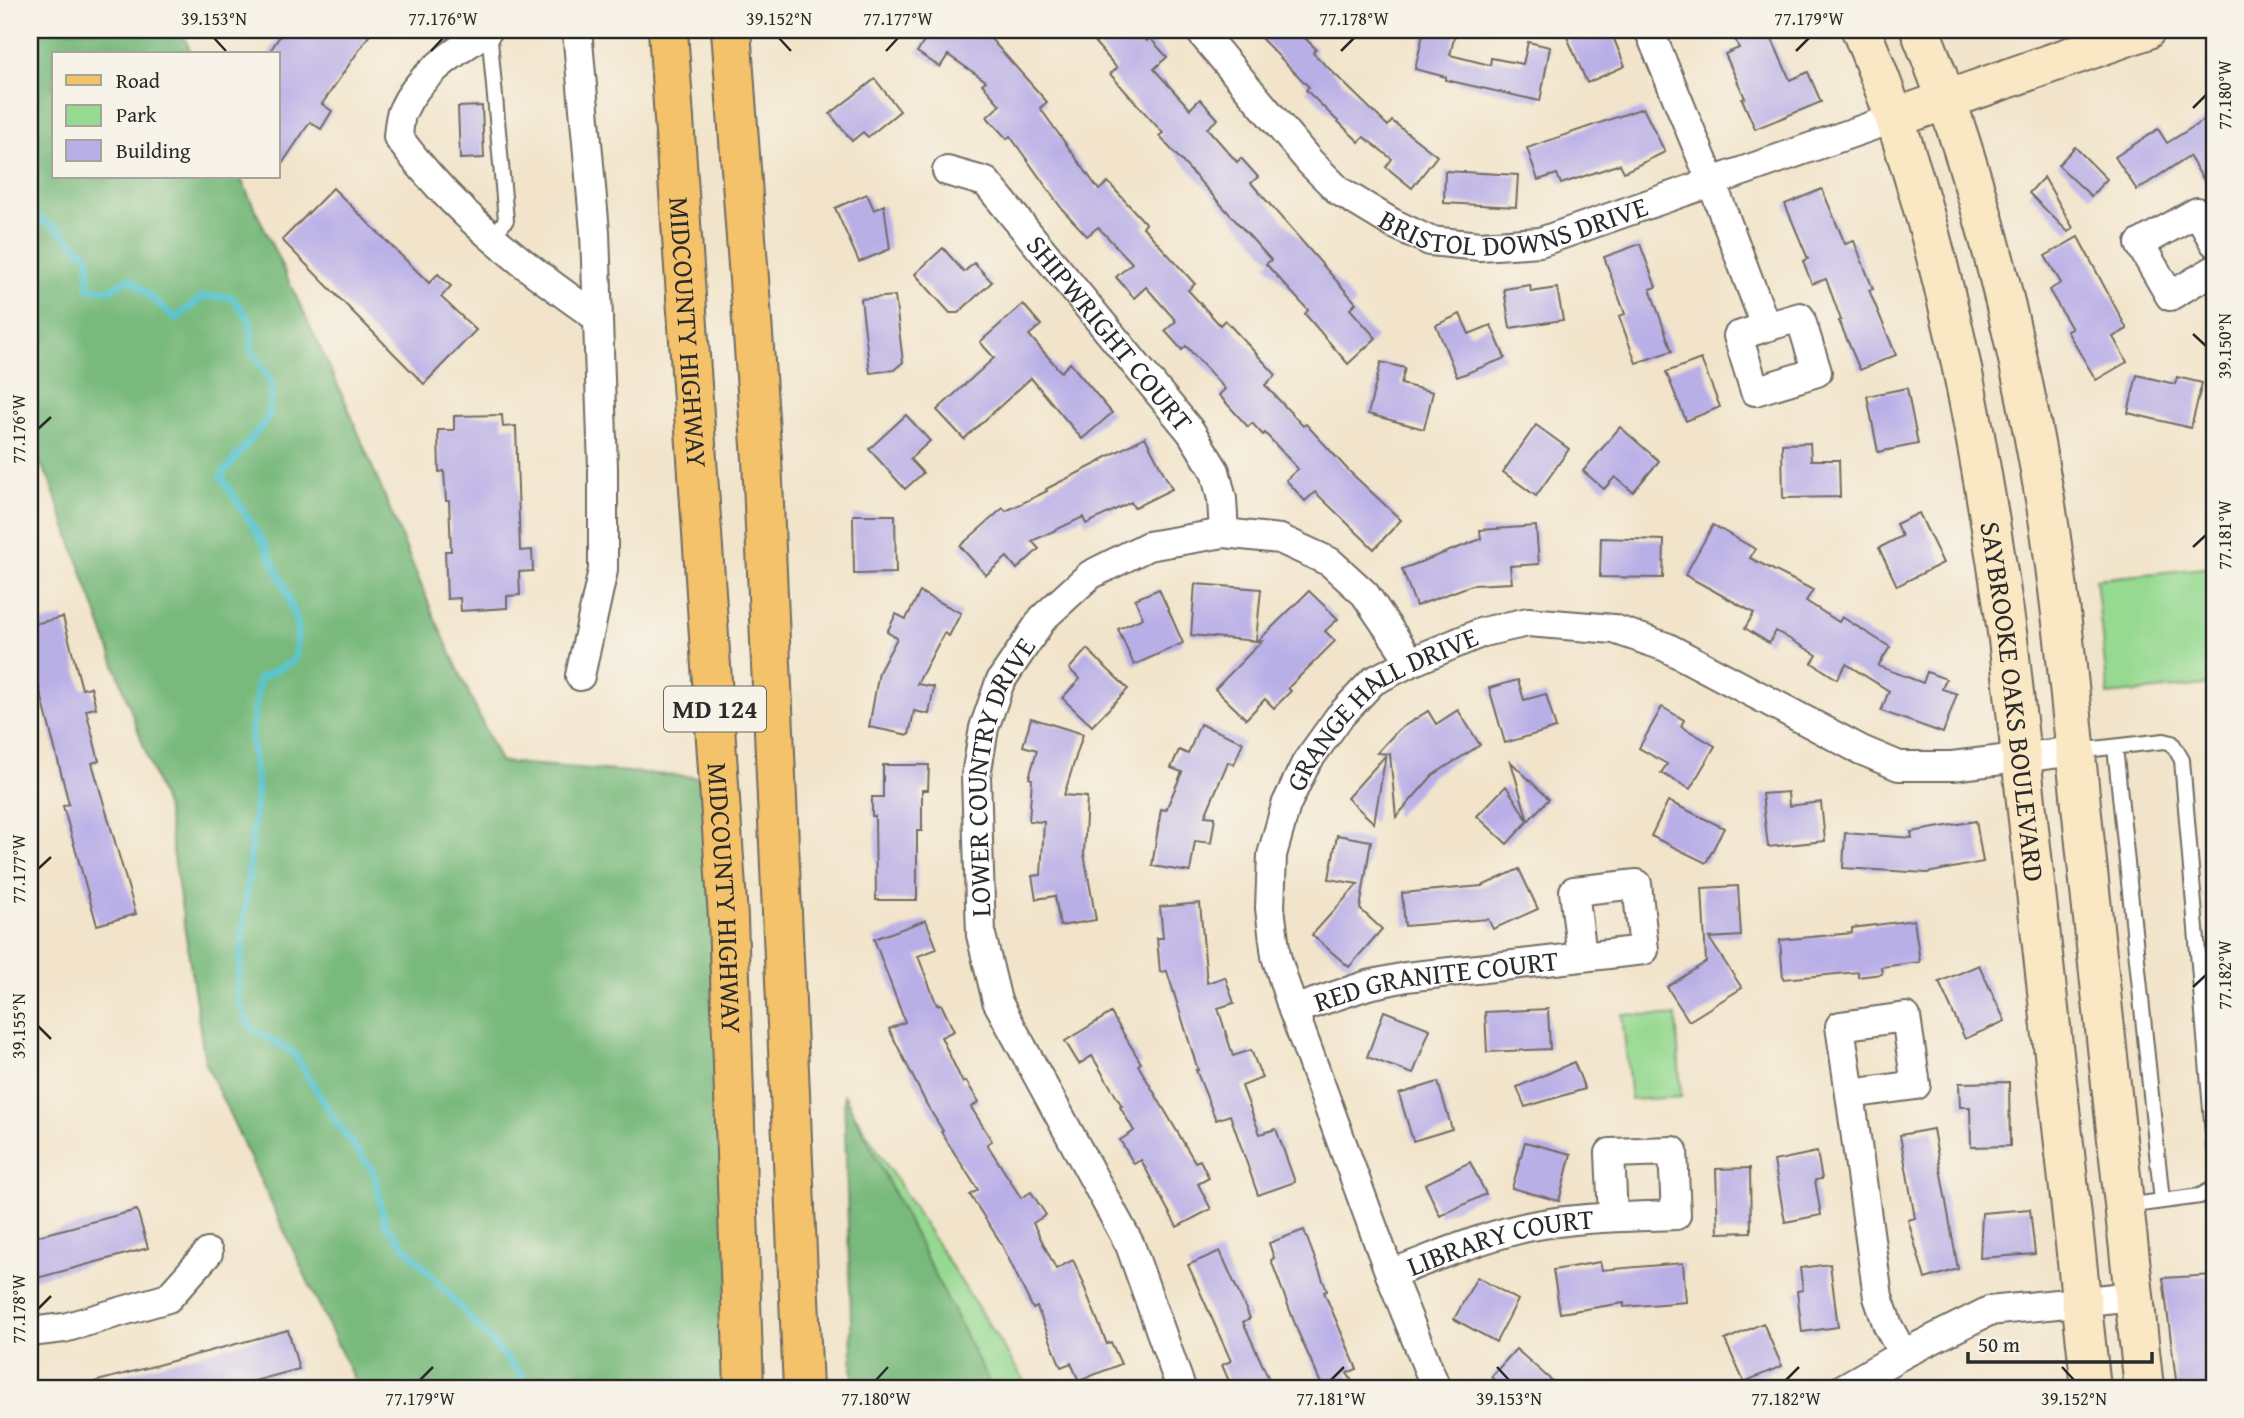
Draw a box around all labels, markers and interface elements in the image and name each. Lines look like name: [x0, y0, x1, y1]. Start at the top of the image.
text: 39.153°N: [181, 5, 247, 32]
text: 77.176°W: [408, 5, 478, 32]
text: 39.152°N: [746, 5, 812, 32]
text: 77.177°W: [863, 5, 933, 32]
text: 77.178°W: [1319, 5, 1389, 32]
text: 77.179°W: [1774, 5, 1844, 32]
legend: [52, 52, 280, 178]
text: 77.180°W: [2211, 60, 2238, 130]
text: Road: [116, 65, 161, 96]
text: Park: [116, 99, 157, 130]
text: Building: [116, 135, 191, 166]
street label: BRISTOL DOWNS DRIVE: [1371, 185, 1653, 266]
street label: MIDCOUNTY HIGHWAY: [659, 195, 719, 469]
street label: SHIPWRIGHT COURT: [1017, 226, 1204, 440]
text: 39.150°N: [2211, 313, 2238, 379]
text: 77.176°W: [5, 394, 32, 464]
text: 77.181°W: [2211, 500, 2238, 570]
street label: SAYBROOKE OAKS BOULEVARD: [1970, 519, 2056, 884]
street label: GRANGE HALL DRIVE: [1275, 615, 1484, 798]
street label: LOWER COUNTRY DRIVE: [955, 628, 1045, 918]
road number: MD 124: [664, 687, 766, 732]
street label: MIDCOUNTY HIGHWAY: [698, 761, 753, 1035]
text: 77.177°W: [5, 834, 32, 904]
street label: RED GRANITE COURT: [1308, 939, 1561, 1022]
text: 77.182°W: [2211, 940, 2238, 1010]
text: 39.155°N: [5, 993, 32, 1059]
street label: LIBRARY COURT: [1401, 1197, 1595, 1286]
text: 77.178°W: [5, 1274, 32, 1344]
scale bar: [1968, 1320, 2151, 1364]
text: 50 m: [1978, 1329, 2020, 1360]
text: 77.179°W: [385, 1385, 455, 1412]
text: 77.180°W: [841, 1385, 911, 1412]
text: 77.181°W: [1296, 1385, 1366, 1412]
text: 39.153°N: [1476, 1385, 1542, 1412]
text: 77.182°W: [1751, 1385, 1821, 1412]
text: 39.152°N: [2041, 1385, 2107, 1412]

